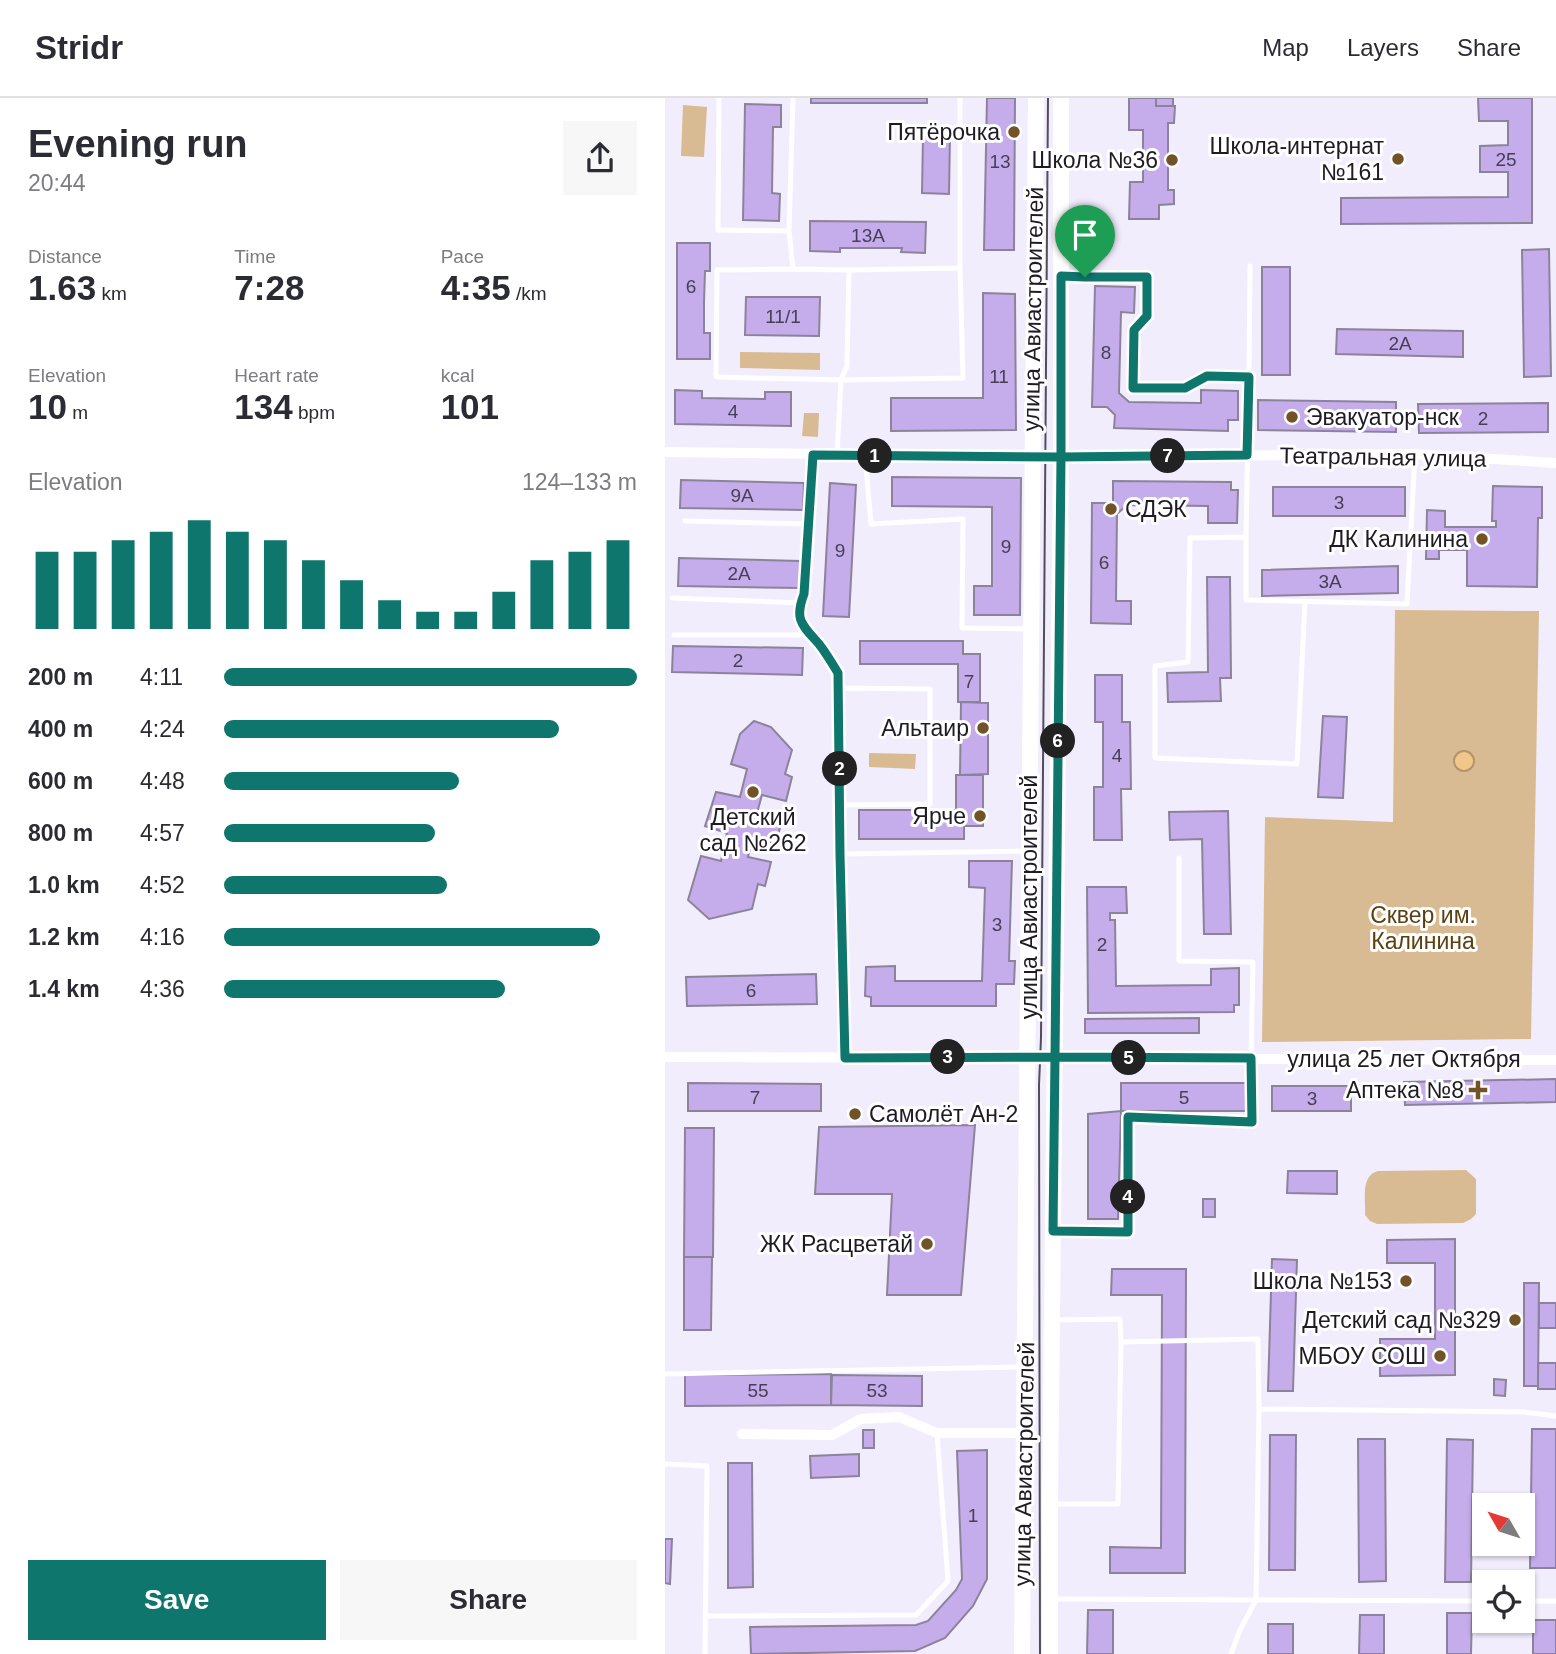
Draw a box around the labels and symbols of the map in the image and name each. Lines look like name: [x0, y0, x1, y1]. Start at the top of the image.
place label: Пятёрочка: [887, 119, 1000, 145]
marker: Пятёрочка: [1006, 124, 1022, 140]
place label: Школа-интернат №161: [1210, 133, 1384, 185]
place label: Школа №36: [1031, 147, 1158, 173]
house number: 25: [1495, 149, 1517, 170]
house number: 13: [989, 151, 1011, 172]
marker: Школа-интернат №161: [1390, 151, 1406, 167]
marker: Школа №36: [1164, 152, 1180, 168]
street label: улица Авиастроителей: [1018, 186, 1048, 432]
pin: [1055, 205, 1115, 277]
house number: 13А: [851, 225, 885, 246]
house number: 6: [686, 276, 696, 297]
house number: 11/1: [765, 306, 801, 327]
house number: 2А: [1388, 333, 1412, 354]
house number: 8: [1101, 342, 1111, 363]
house number: 11: [989, 366, 1009, 387]
house number: 4: [728, 401, 739, 422]
place label: Эвакуатор-нск: [1306, 404, 1460, 430]
house number: 2: [1478, 408, 1488, 429]
marker: Эвакуатор-нск: [1284, 409, 1300, 425]
pin: 1: [857, 438, 893, 474]
pin: 7: [1151, 438, 1185, 474]
street label: Театральная улица: [1279, 442, 1487, 472]
house number: 9А: [730, 485, 754, 506]
house number: 3: [1334, 492, 1344, 513]
place label: СДЭК: [1125, 496, 1187, 522]
marker: СДЭК: [1103, 501, 1119, 517]
place label: ДК Калинина: [1329, 526, 1468, 552]
marker: ДК Калинина: [1474, 531, 1490, 547]
house number: 9: [1001, 536, 1011, 557]
house number: 9: [835, 540, 845, 561]
house number: 6: [1099, 552, 1109, 573]
house number: 2А: [727, 563, 751, 584]
house number: 3А: [1318, 571, 1342, 592]
house number: 2: [733, 650, 743, 671]
house number: 7: [964, 671, 974, 692]
place label: Альтаир: [881, 715, 969, 741]
marker: Альтаир: [975, 720, 991, 736]
pin: 6: [1041, 724, 1075, 758]
house number: 4: [1112, 745, 1123, 766]
pin: 2: [823, 752, 857, 786]
street label: улица Авиастроителей: [1016, 775, 1042, 1019]
marker: Детский сад №262: [745, 784, 761, 800]
place label: Ярче: [912, 803, 966, 829]
place label: Детский сад №262: [699, 804, 807, 856]
marker: Ярче: [972, 808, 988, 824]
park label: Сквер им. Калинина: [1370, 902, 1476, 954]
house number: 3: [992, 914, 1002, 935]
house number: 2: [1097, 934, 1107, 955]
house number: 6: [746, 980, 756, 1001]
pin: 3: [931, 1040, 965, 1074]
pin: 5: [1112, 1040, 1147, 1076]
street label: улица 25 лет Октября: [1287, 1046, 1521, 1072]
place label: Аптека №8: [1346, 1077, 1464, 1103]
marker: Аптека №8: [1470, 1082, 1486, 1098]
house number: 7: [750, 1087, 760, 1108]
house number: 5: [1179, 1087, 1189, 1108]
house number: 3: [1307, 1088, 1317, 1109]
place label: Самолёт Ан-2: [869, 1101, 1018, 1127]
marker: Самолёт Ан-2: [847, 1106, 863, 1122]
pin: 4: [1111, 1180, 1145, 1214]
place label: ЖК Расцветай: [760, 1231, 913, 1257]
marker: ЖК Расцветай: [919, 1236, 935, 1252]
place label: Школа №153: [1253, 1268, 1392, 1294]
marker: Школа №153: [1398, 1273, 1414, 1289]
place label: Детский сад №329: [1302, 1307, 1501, 1333]
marker: Детский сад №329: [1507, 1312, 1523, 1328]
street label: улица Авиастроителей: [1009, 1341, 1039, 1587]
place label: МБОУ СОШ: [1299, 1343, 1426, 1369]
marker: МБОУ СОШ: [1432, 1348, 1448, 1364]
house number: 55: [747, 1380, 769, 1401]
house number: 53: [866, 1380, 888, 1401]
north arrow: [1472, 1493, 1535, 1556]
house number: 1: [968, 1505, 978, 1526]

